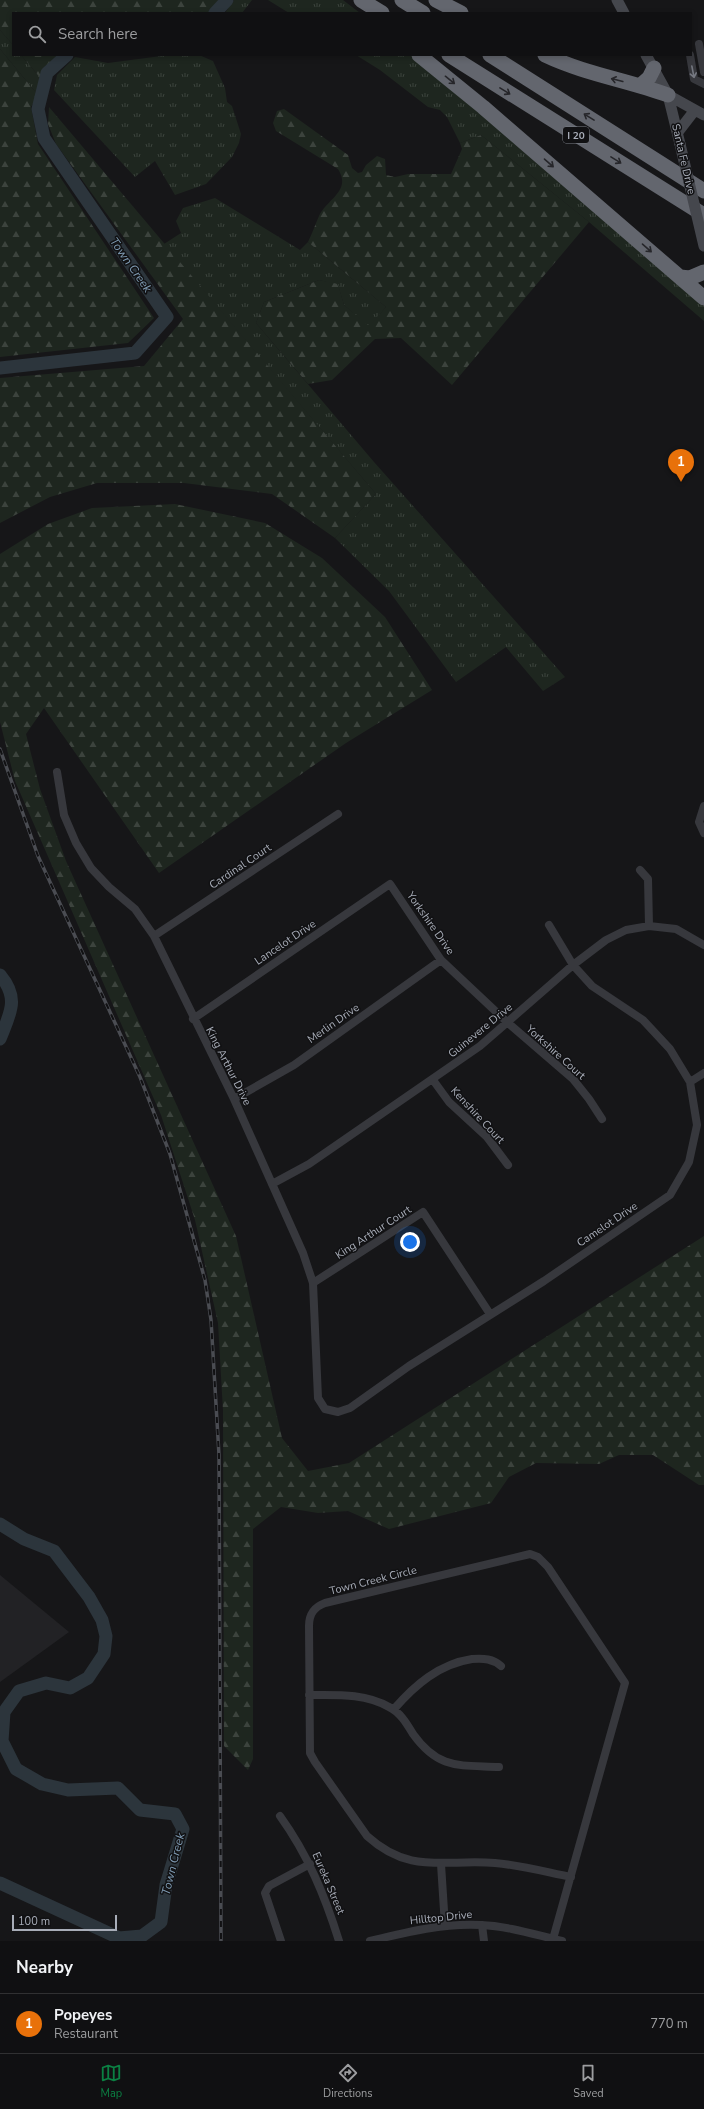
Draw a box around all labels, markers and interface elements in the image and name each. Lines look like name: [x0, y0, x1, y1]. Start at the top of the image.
search box: [12, 12, 692, 56]
icon: search: [26, 23, 48, 45]
text: Search here: [58, 24, 138, 44]
one-way arrow: [689, 66, 697, 79]
one-way arrow: [444, 75, 455, 84]
one-way arrow: [611, 75, 624, 83]
one-way arrow: [499, 87, 511, 95]
one-way arrow: [583, 112, 595, 120]
street label: Santa Fe Drive: [668, 122, 699, 196]
road number: I 20: [563, 127, 589, 143]
one-way arrow: [610, 155, 621, 164]
one-way arrow: [543, 159, 554, 168]
water label: Town Creek: [106, 234, 156, 297]
one-way arrow: [642, 244, 652, 253]
pin: 1: [668, 449, 694, 482]
street label: Cardinal Court: [206, 840, 274, 893]
street label: Yorkshire Drive: [403, 888, 458, 958]
street label: Lancelot Drive: [252, 916, 319, 968]
street label: Merlin Drive: [304, 1000, 362, 1047]
street label: Guinevere Drive: [445, 1000, 516, 1061]
street label: Yorkshire Court: [522, 1021, 589, 1083]
street label: King Arthur Drive: [202, 1024, 255, 1108]
street label: Kenshire Court: [447, 1084, 508, 1147]
street label: Camelot Drive: [574, 1198, 641, 1250]
street label: King Arthur Court: [332, 1202, 414, 1263]
your location: [400, 1232, 420, 1252]
street label: Town Creek Circle: [328, 1562, 418, 1599]
water label: Town Creek: [158, 1830, 189, 1897]
street label: Eureka Street: [309, 1850, 348, 1917]
street label: Hilltop Drive: [409, 1907, 473, 1928]
scale bar: [12, 1913, 117, 1932]
text: 100 m: [18, 1914, 50, 1929]
text: Nearby: [16, 1956, 73, 1979]
text: Popeyes: [54, 2005, 112, 2025]
text: 1: [25, 2015, 33, 2033]
text: 770 m: [650, 2015, 688, 2033]
text: Restaurant: [54, 2025, 118, 2043]
tab: Map: [100, 2062, 122, 2101]
tab: Directions: [323, 2062, 373, 2101]
tab: Saved: [573, 2062, 604, 2101]

